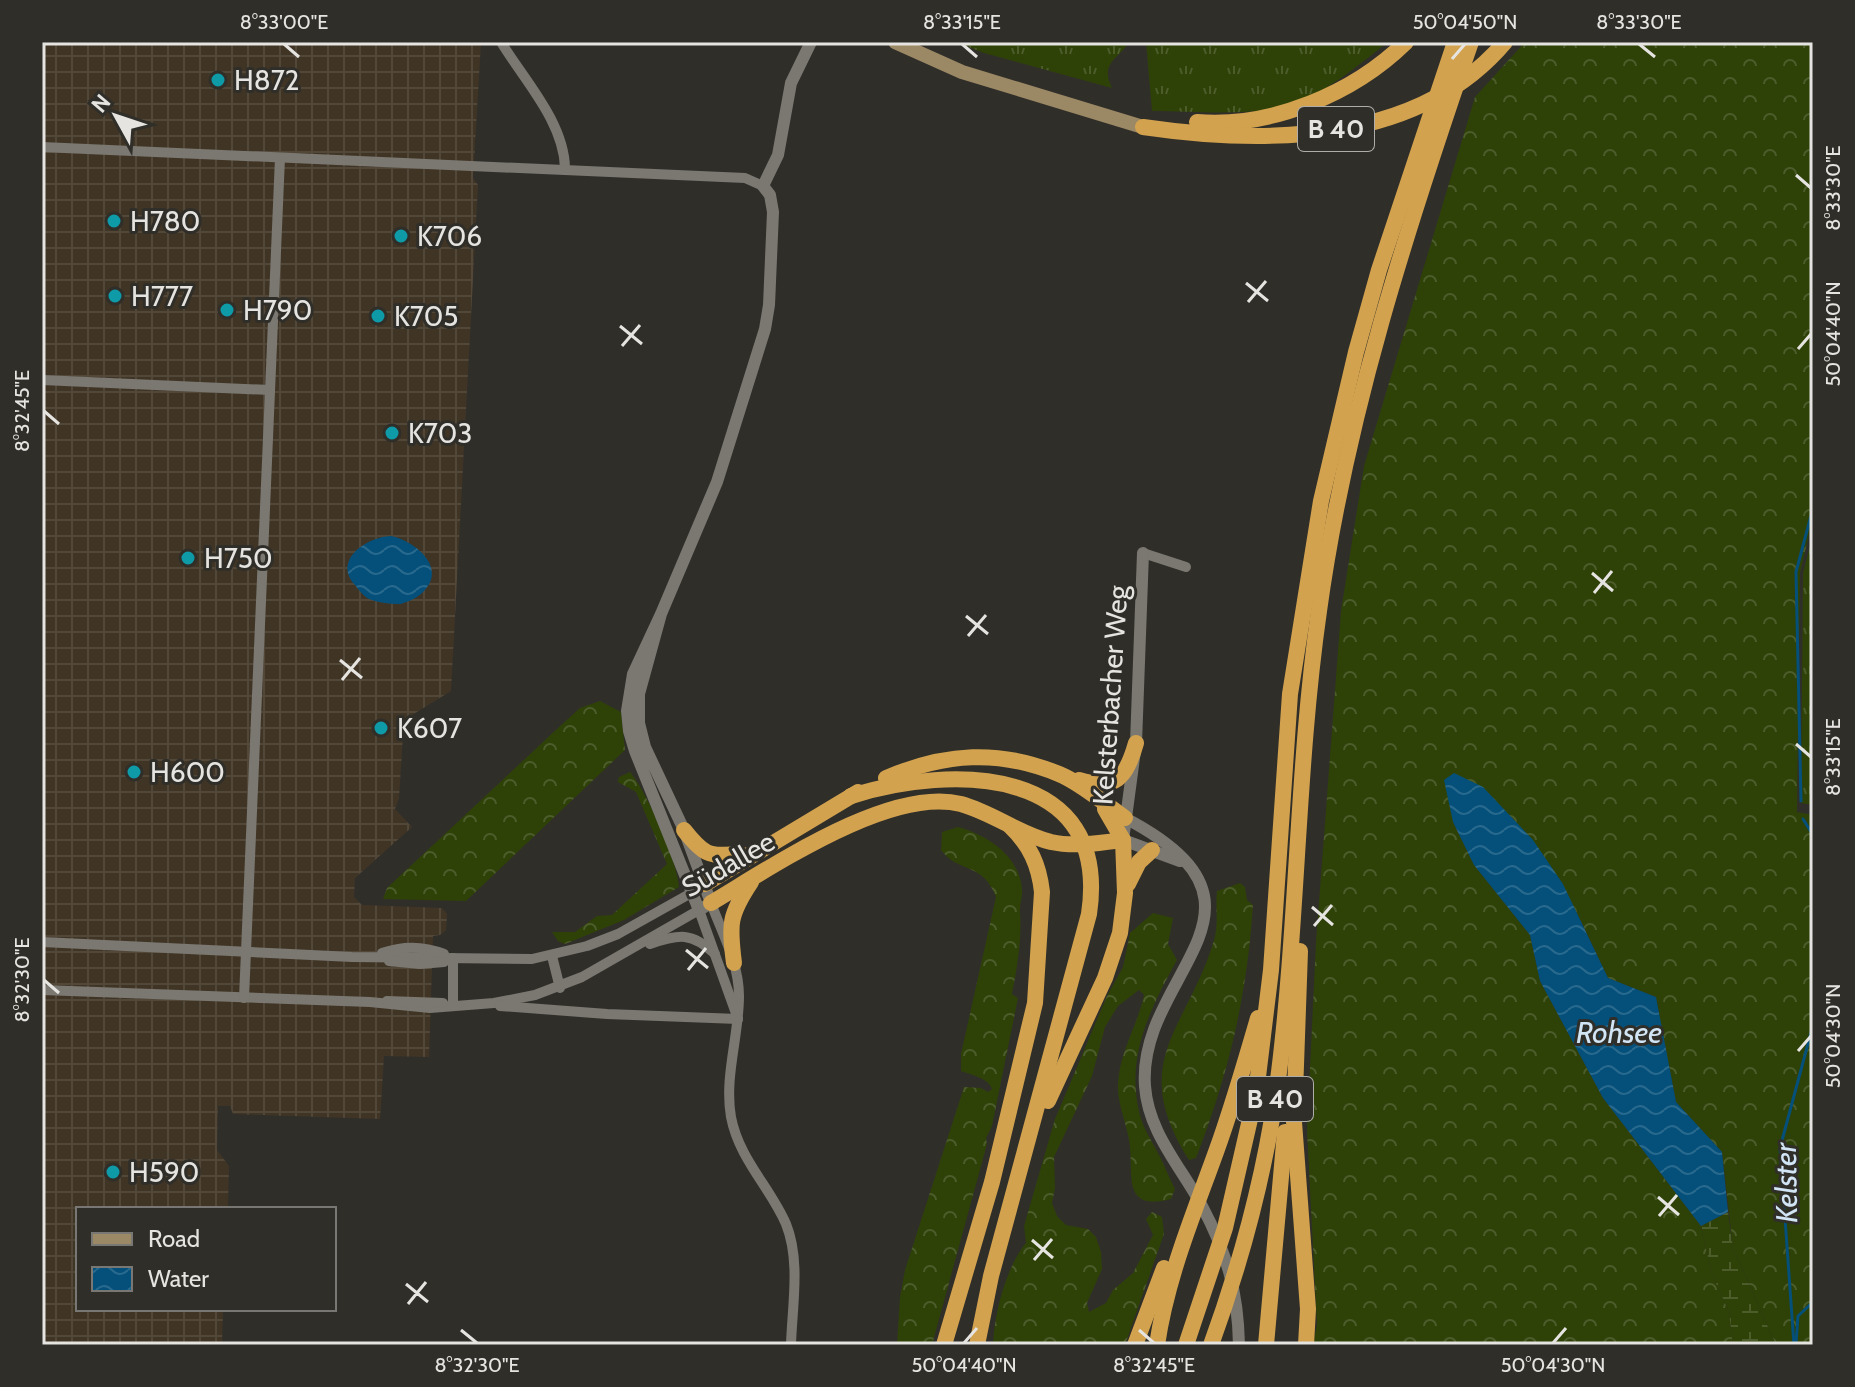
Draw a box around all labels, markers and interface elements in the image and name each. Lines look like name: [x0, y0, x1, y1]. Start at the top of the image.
text: 8°33'00"E: [240, 10, 328, 34]
text: 8°33'15"E: [923, 10, 1001, 34]
text: 50°04'50"N: [1413, 10, 1517, 34]
text: 8°33'30"E: [1596, 10, 1682, 34]
place label: H872: [234, 63, 300, 97]
marker: H872: [209, 71, 227, 89]
north arrow: [76, 76, 156, 156]
text: N: [86, 89, 116, 118]
road number: B 40: [1298, 107, 1374, 151]
text: 8°33'30"E: [1821, 145, 1845, 231]
place label: H780: [130, 204, 200, 238]
marker: H780: [105, 212, 123, 230]
place label: K706: [417, 219, 482, 253]
marker: K706: [392, 227, 410, 245]
place label: H777: [131, 279, 193, 313]
text: 50°04'40"N: [1821, 282, 1845, 386]
marker: H777: [106, 287, 124, 305]
place label: H790: [243, 293, 312, 327]
place label: K705: [394, 299, 458, 333]
marker: H790: [218, 301, 236, 319]
marker: K705: [369, 307, 387, 325]
text: 8°32'45"E: [10, 370, 34, 452]
place label: K703: [408, 416, 472, 450]
marker: K703: [383, 424, 401, 442]
place label: H750: [204, 541, 273, 575]
marker: H750: [179, 549, 197, 567]
street label: Kelsterbacher Weg: [1085, 583, 1135, 806]
place label: K607: [397, 711, 462, 745]
text: 8°33'15"E: [1821, 718, 1845, 796]
marker: K607: [372, 719, 390, 737]
place label: H600: [150, 755, 225, 789]
marker: H600: [125, 763, 143, 781]
street label: Südallee: [676, 824, 780, 904]
text: 8°32'30"E: [10, 938, 34, 1022]
text: 50°04'30"N: [1821, 984, 1845, 1088]
water label: Rohsee: [1576, 1014, 1662, 1051]
road number: B 40: [1237, 1077, 1313, 1121]
water label: Kelster: [1767, 1141, 1805, 1223]
place label: H590: [129, 1155, 199, 1189]
marker: H590: [104, 1163, 122, 1181]
legend: [76, 1207, 336, 1311]
text: Road: [148, 1224, 200, 1253]
text: Water: [148, 1264, 209, 1293]
text: 8°32'30"E: [435, 1353, 519, 1377]
text: 50°04'40"N: [912, 1353, 1016, 1377]
text: 8°32'45"E: [1113, 1353, 1195, 1377]
text: 50°04'30"N: [1501, 1353, 1605, 1377]

